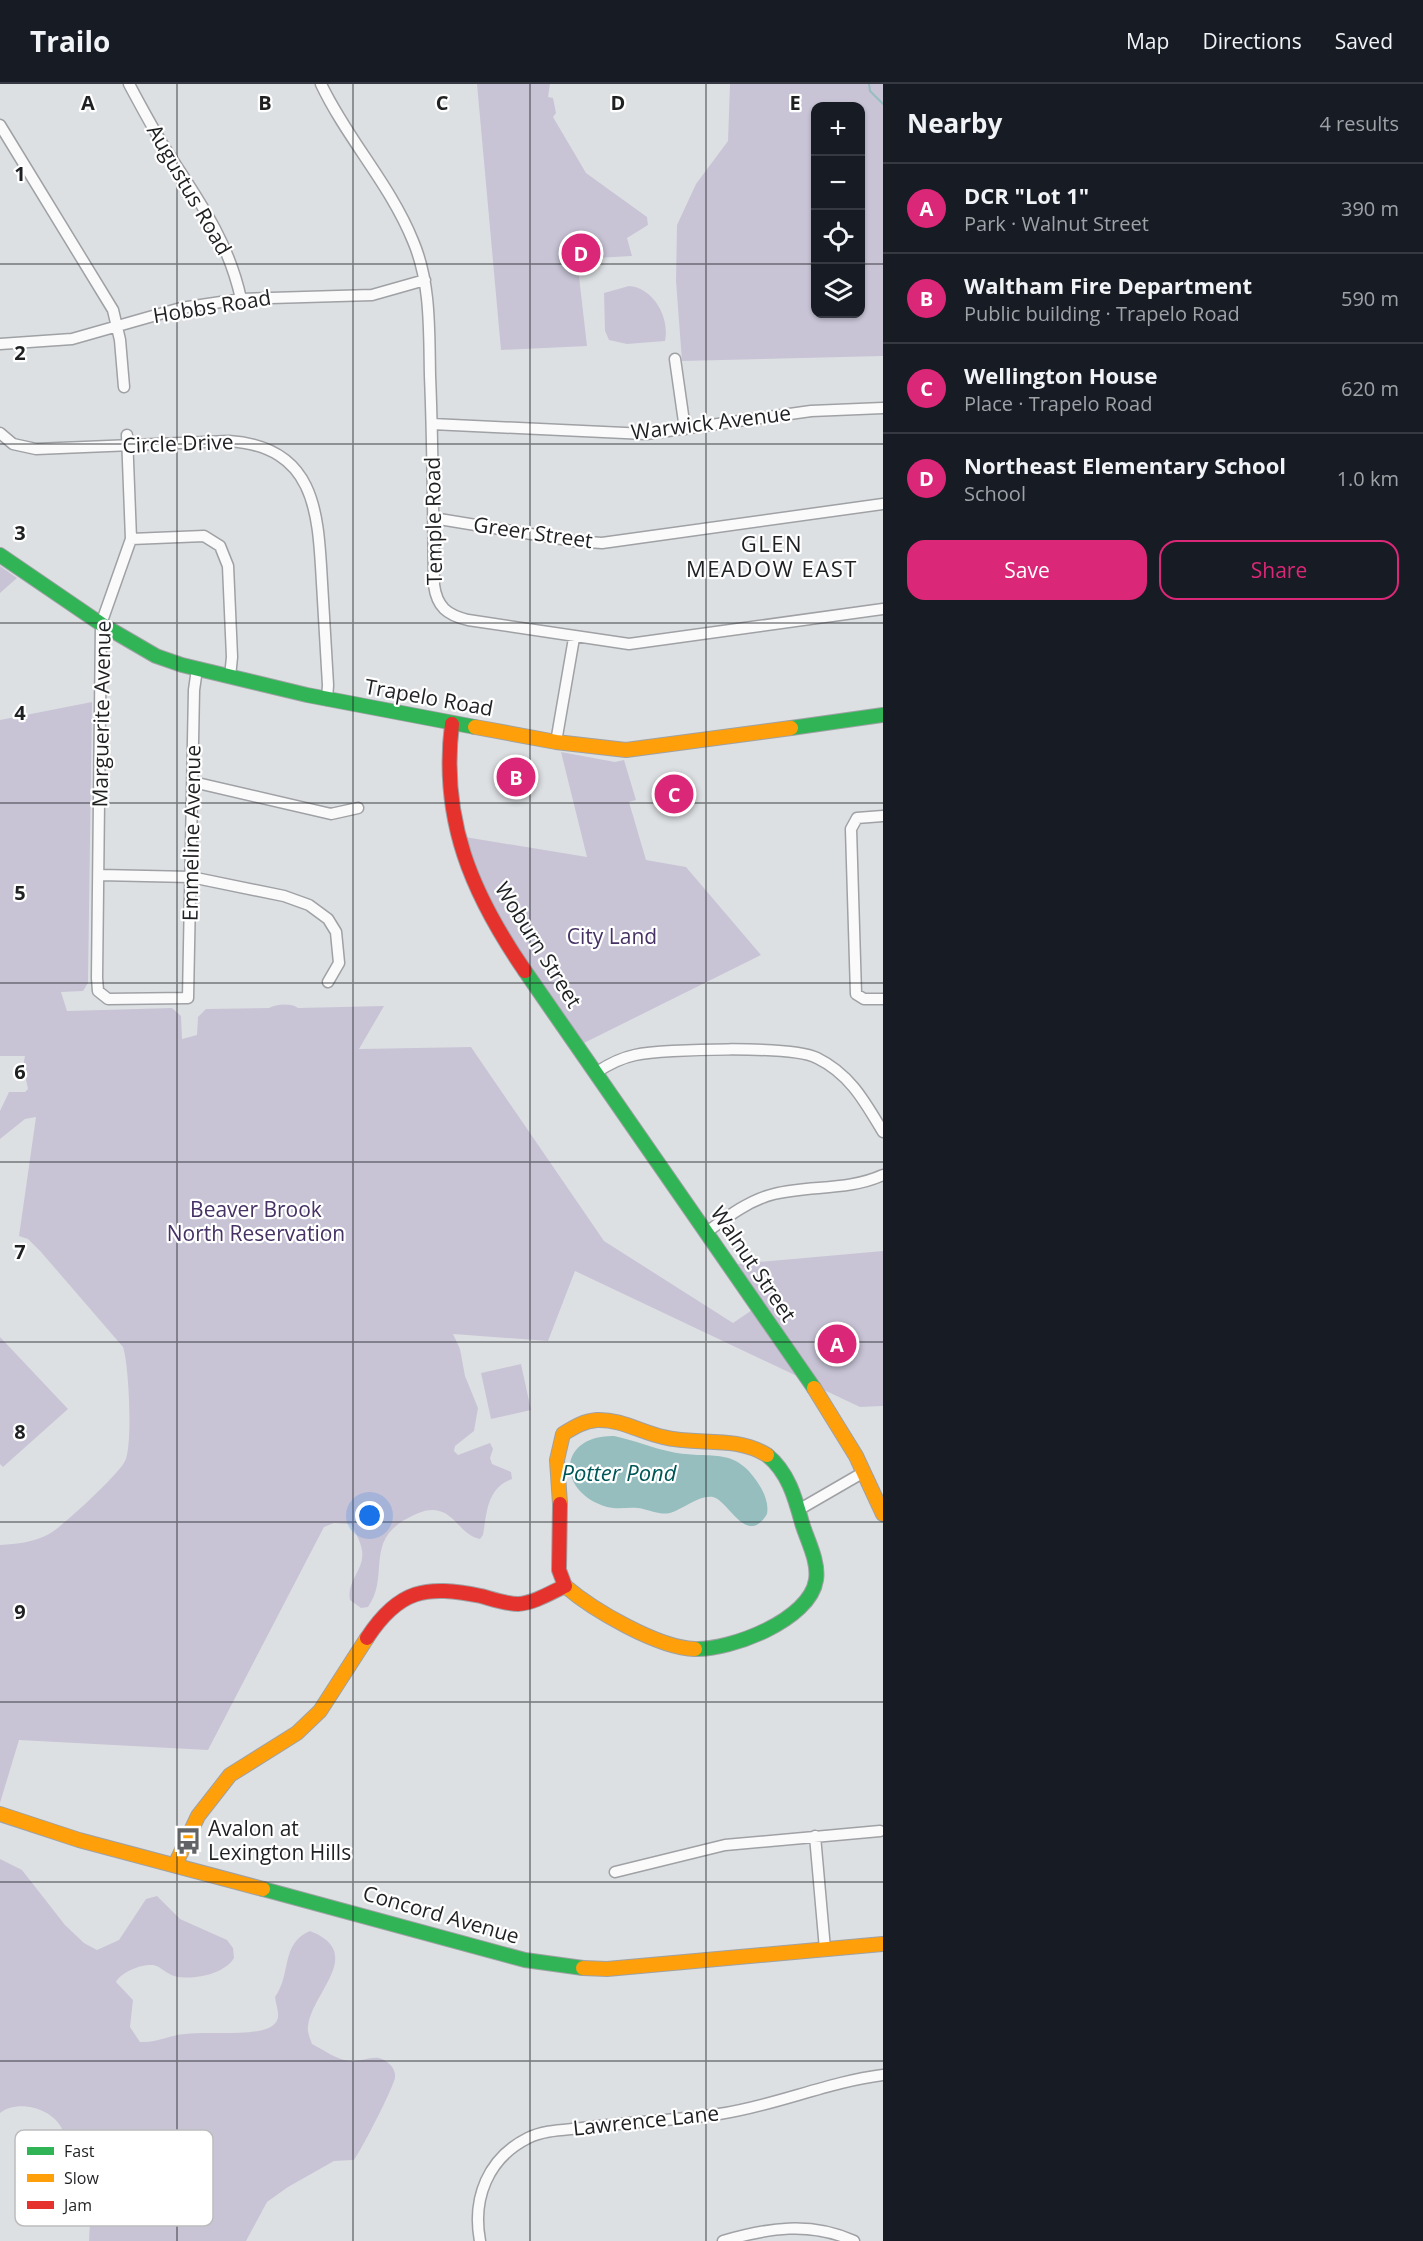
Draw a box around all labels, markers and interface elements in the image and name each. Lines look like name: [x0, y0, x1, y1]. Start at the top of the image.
text: Trailo: [30, 22, 110, 60]
text: Map: [1126, 27, 1169, 55]
text: Directions: [1202, 27, 1302, 55]
text: Saved: [1335, 27, 1393, 55]
text: A: [81, 89, 95, 116]
text: B: [258, 89, 272, 116]
text: C: [436, 89, 449, 116]
text: D: [611, 89, 625, 116]
text: E: [789, 89, 801, 116]
map controls: [811, 102, 865, 318]
button: +: [811, 102, 865, 156]
text: Nearby: [907, 105, 1002, 141]
text: 4 results: [1319, 110, 1399, 137]
street label: Augustus Road: [141, 119, 239, 260]
button: −: [811, 156, 865, 210]
text: 1: [14, 160, 26, 187]
text: DCR "Lot 1": [964, 180, 1089, 210]
text: A: [920, 195, 933, 222]
text: 390 m: [1341, 195, 1399, 222]
button: locate: [811, 210, 865, 264]
text: Park · Walnut Street: [964, 210, 1149, 237]
pin: D: [562, 230, 600, 276]
button: layers: [811, 264, 865, 318]
text: Waltham Fire Department: [964, 270, 1252, 300]
street label: Hobbs Road: [151, 283, 273, 329]
text: B: [920, 285, 933, 312]
text: 590 m: [1341, 285, 1399, 312]
text: Public building · Trapelo Road: [964, 300, 1240, 327]
text: 2: [14, 339, 26, 366]
text: Wellington House: [964, 360, 1158, 390]
text: C: [920, 375, 933, 402]
text: 620 m: [1341, 375, 1399, 402]
text: Place · Trapelo Road: [964, 390, 1152, 417]
street label: Warwick Avenue: [629, 398, 792, 446]
street label: Circle Drive: [122, 427, 234, 459]
text: Northeast Elementary School: [964, 450, 1286, 480]
street label: Temple Road: [418, 457, 448, 585]
text: D: [919, 465, 934, 492]
text: 1.0 km: [1337, 465, 1399, 492]
text: School: [964, 480, 1026, 507]
street label: Greer Street: [472, 510, 595, 554]
text: 3: [14, 519, 26, 546]
district label: GLEN MEADOW EAST: [686, 528, 858, 583]
button: Save: [907, 540, 1147, 600]
button: Share: [1159, 540, 1399, 600]
street label: Marguerite Avenue: [85, 620, 117, 808]
street label: Trapelo Road: [363, 672, 496, 722]
text: 4: [14, 699, 26, 726]
street label: Emmeline Avenue: [175, 745, 207, 921]
pin: B: [496, 754, 536, 800]
pin: C: [654, 772, 694, 816]
street label: Woburn Street: [489, 876, 589, 1013]
text: 5: [14, 879, 26, 906]
park label: City Land: [567, 922, 657, 950]
text: 6: [14, 1058, 26, 1085]
park label: Beaver Brook North Reservation: [167, 1195, 345, 1247]
street label: Walnut Street: [705, 1200, 803, 1327]
text: 7: [14, 1238, 26, 1265]
pin: A: [818, 1322, 856, 1366]
text: 8: [14, 1418, 26, 1445]
water label: Potter Pond: [562, 1457, 678, 1487]
your location: [355, 1501, 384, 1530]
text: 9: [14, 1598, 26, 1625]
place label: Avalon at Lexington Hills: [208, 1814, 351, 1866]
bus stop icon: Avalon at Lexington Hills: [173, 1826, 203, 1856]
street label: Concord Avenue: [360, 1878, 523, 1950]
street label: Lawrence Lane: [571, 2098, 720, 2142]
legend: [15, 2130, 213, 2226]
text: Fast: [64, 2140, 95, 2162]
text: Slow: [64, 2167, 99, 2189]
text: Jam: [62, 2194, 92, 2216]

